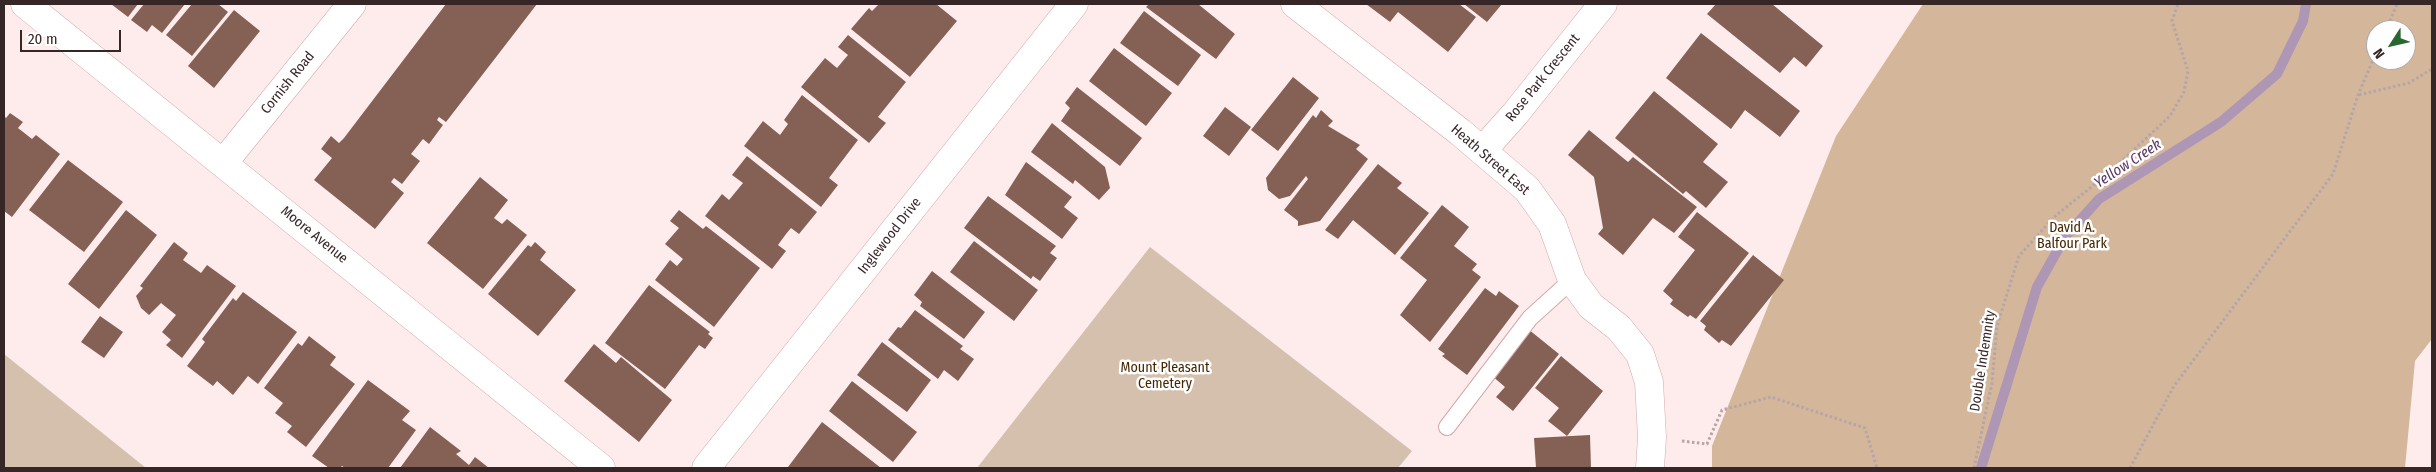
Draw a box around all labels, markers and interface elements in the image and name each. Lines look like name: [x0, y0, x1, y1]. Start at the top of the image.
scale bar: [22, 20, 124, 52]
north arrow: [2366, 20, 2416, 70]
text: 20 m: [28, 30, 58, 48]
street label: Rose Park Crescent: [1502, 31, 1584, 125]
text: N: [2370, 45, 2388, 62]
street label: Cornish Road: [258, 48, 318, 118]
street label: Heath Street East: [1447, 121, 1533, 199]
water label: Yellow Creek: [2091, 136, 2165, 192]
street label: Inglewood Drive: [855, 194, 925, 278]
street label: Moore Avenue: [277, 203, 351, 267]
park label: David A. Balfour Park: [2037, 220, 2107, 252]
street label: Double Indemnity: [1967, 309, 1999, 413]
park label: Mount Pleasant Cemetery: [1121, 360, 1209, 392]

